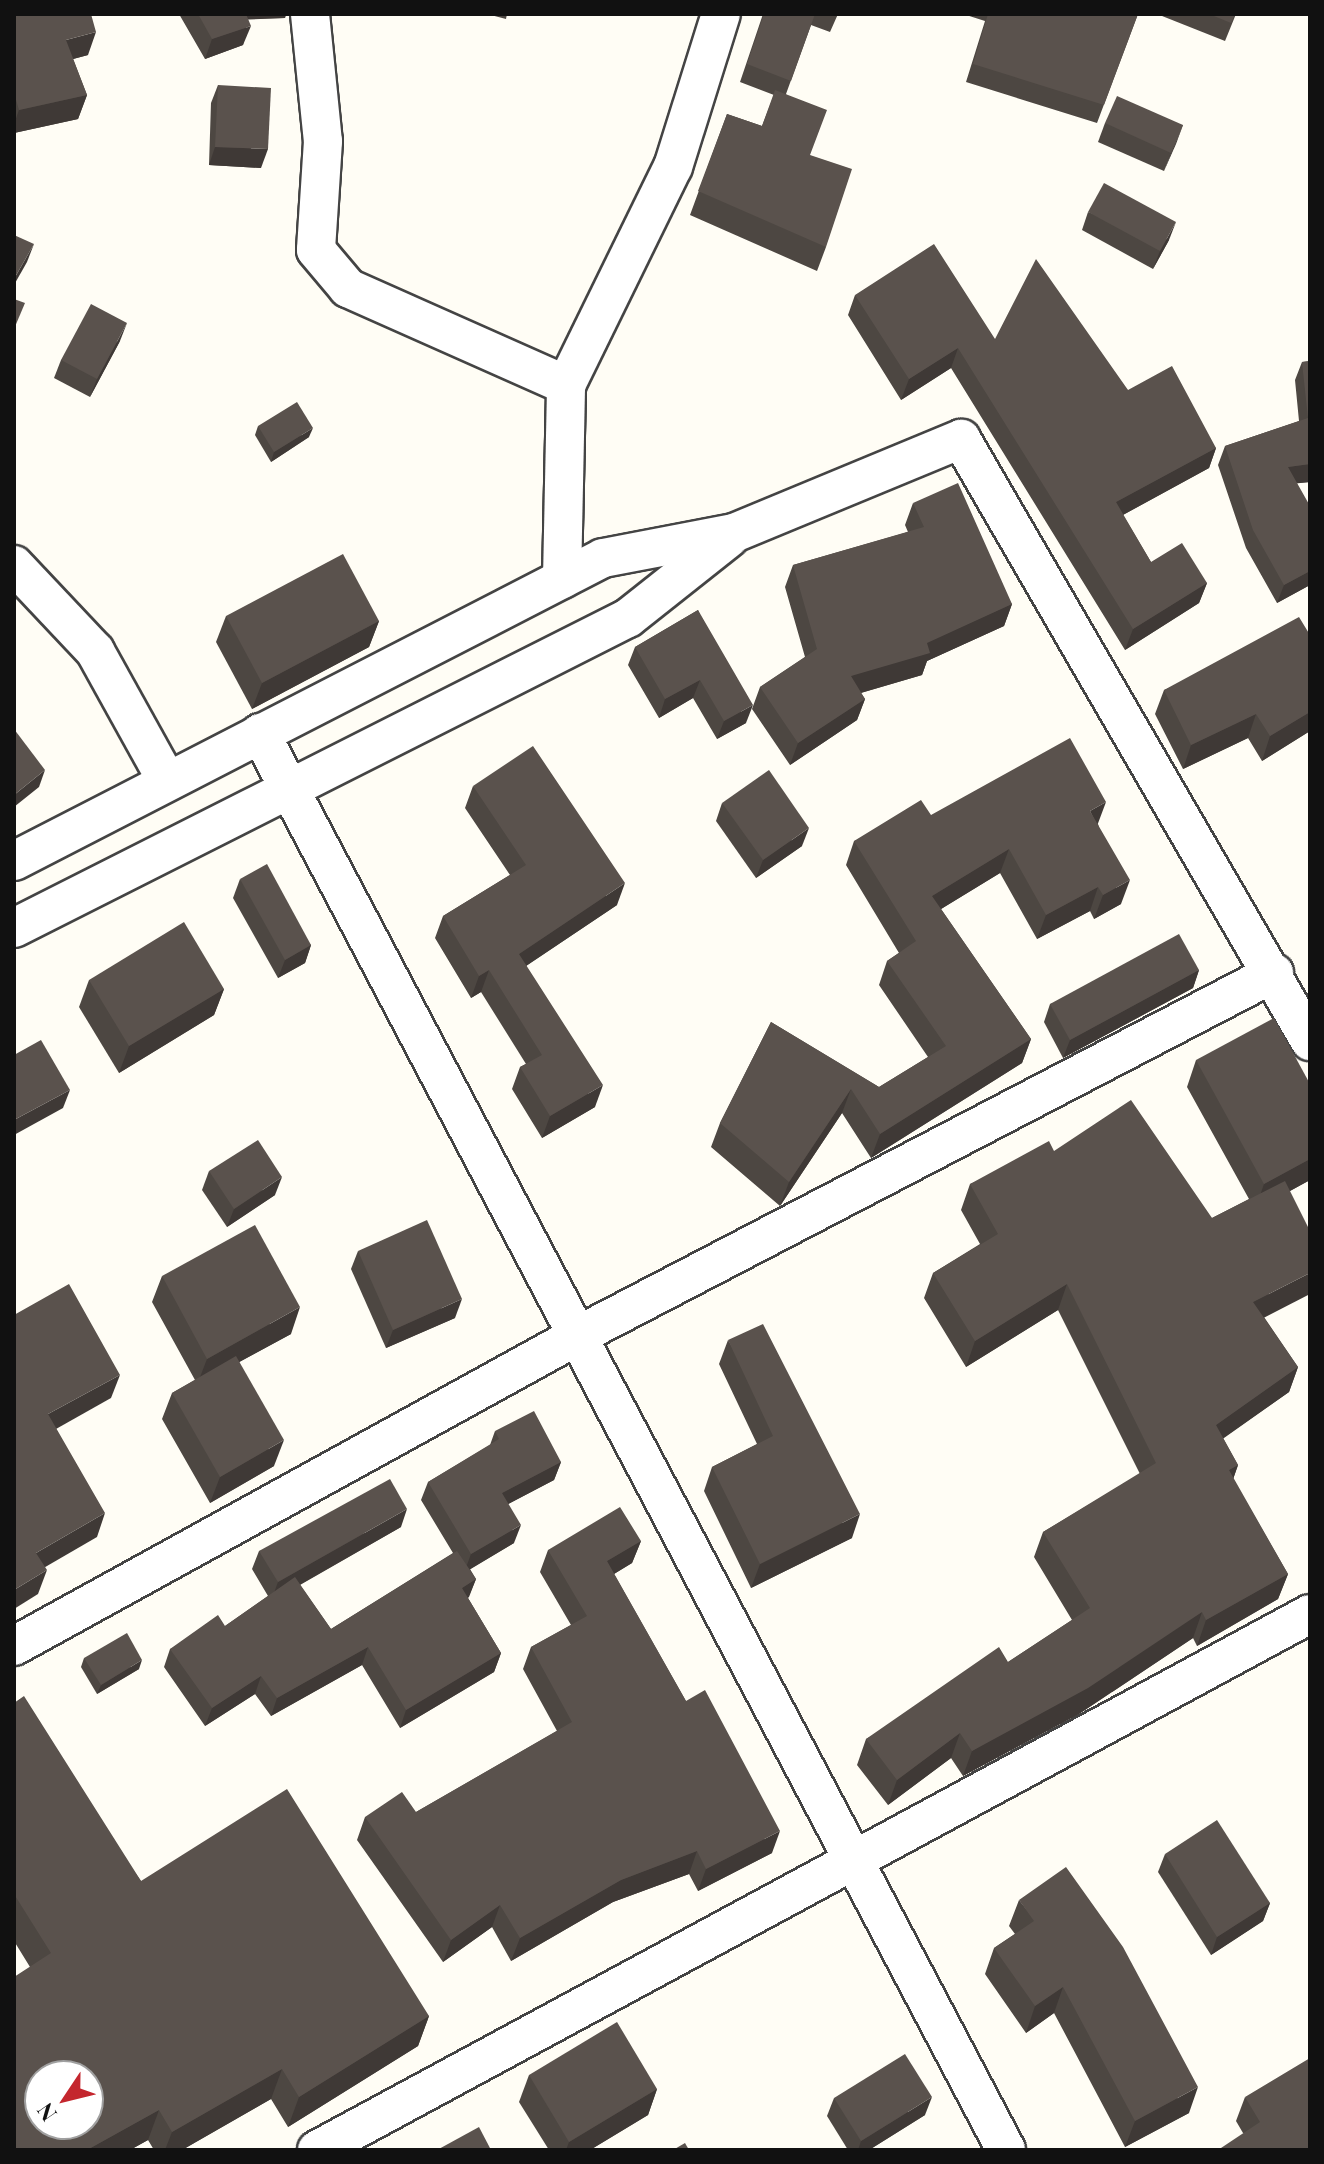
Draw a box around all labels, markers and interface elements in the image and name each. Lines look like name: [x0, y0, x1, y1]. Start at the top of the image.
north arrow: [24, 2060, 104, 2140]
text: N: [29, 2098, 63, 2128]

